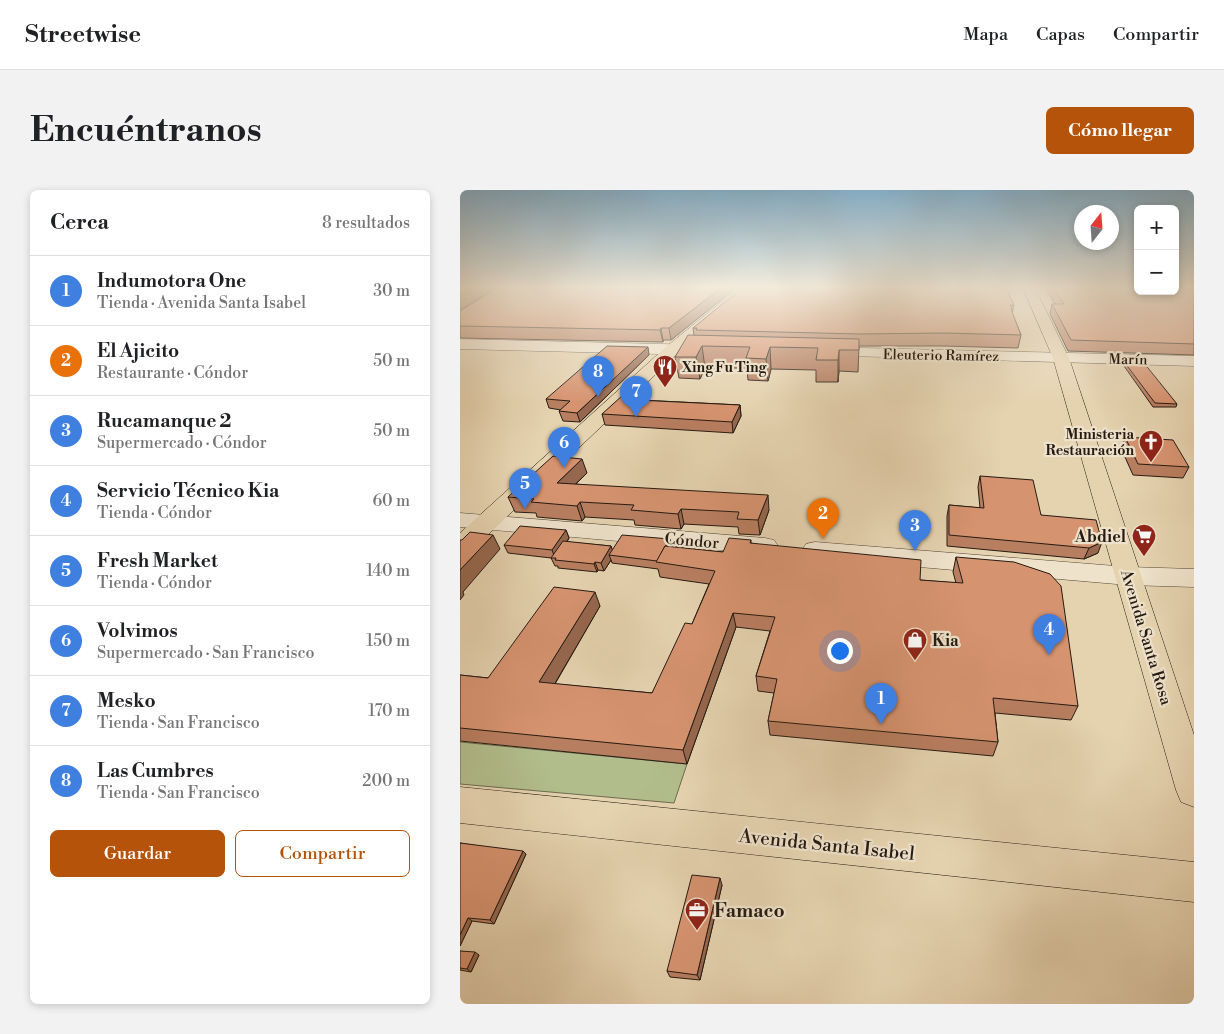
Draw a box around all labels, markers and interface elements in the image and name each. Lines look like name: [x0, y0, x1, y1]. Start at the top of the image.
text: Streetwise: [25, 20, 141, 50]
text: Mapa: [964, 23, 1008, 46]
text: Capas: [1036, 23, 1085, 46]
text: Compartir: [1113, 23, 1199, 46]
button: Cómo llegar: [1046, 107, 1194, 154]
text: Encuéntranos: [30, 109, 262, 152]
north arrow: [1074, 205, 1119, 250]
map controls: [1134, 205, 1179, 295]
button: +: [1134, 205, 1179, 250]
text: Cerca: [50, 210, 109, 236]
text: 8 resultados: [322, 213, 410, 233]
button: −: [1134, 250, 1179, 295]
text: Indumotora One: [97, 269, 246, 293]
text: 1: [62, 281, 70, 301]
text: 30 m: [373, 281, 410, 301]
text: Tienda · Avenida Santa Isabel: [97, 293, 306, 313]
text: El Ajicito: [97, 339, 179, 363]
street label: Eleuterio Ramírez: [883, 346, 1000, 366]
text: 2: [61, 351, 71, 371]
text: 50 m: [373, 351, 410, 371]
street label: Marín: [1108, 351, 1148, 369]
restaurant icon: Xing Fu Ting: [652, 354, 678, 388]
pin: 8: [582, 356, 614, 397]
place label: Xing Fu Ting: [681, 359, 768, 377]
text: Restaurante · Cóndor: [97, 363, 248, 383]
pin: 7: [620, 376, 652, 417]
text: Rucamanque 2: [97, 409, 231, 433]
text: 3: [61, 421, 71, 441]
text: 50 m: [373, 421, 410, 441]
place label: Ministeria Restauración: [1046, 426, 1134, 460]
pin: 6: [548, 427, 580, 468]
church icon: Ministeria Restauración: [1138, 429, 1164, 463]
text: Supermercado · Cóndor: [97, 433, 267, 453]
pin: 5: [509, 468, 541, 509]
text: Servicio Técnico Kia: [97, 479, 279, 503]
text: 4: [61, 491, 71, 511]
text: 60 m: [372, 491, 410, 511]
pin: 2: [807, 498, 839, 539]
text: Tienda · Cóndor: [97, 503, 212, 523]
pin: 3: [899, 510, 931, 551]
supermarket icon: Abdiel: [1131, 523, 1157, 557]
place label: Abdiel: [1074, 527, 1127, 547]
street label: Cóndor: [664, 529, 720, 553]
text: Fresh Market: [97, 549, 218, 573]
text: 5: [61, 561, 71, 581]
text: 140 m: [366, 561, 410, 581]
street label: Avenida Santa Rosa: [1116, 566, 1176, 708]
text: Tienda · Cóndor: [97, 573, 212, 593]
pin: 4: [1033, 614, 1065, 655]
text: Volvimos: [97, 619, 178, 643]
shop icon: Kia: [902, 627, 928, 661]
text: 6: [61, 631, 71, 651]
text: 150 m: [366, 631, 410, 651]
place label: Kia: [932, 631, 959, 651]
your location: [827, 638, 853, 664]
text: Supermercado · San Francisco: [97, 643, 315, 663]
pin: 1: [865, 683, 897, 724]
text: Mesko: [97, 689, 156, 713]
text: 7: [61, 701, 71, 721]
text: 170 m: [368, 701, 410, 721]
text: Tienda · San Francisco: [97, 713, 260, 733]
text: Las Cumbres: [97, 759, 214, 783]
text: 8: [61, 771, 71, 791]
text: 200 m: [362, 771, 410, 791]
text: Tienda · San Francisco: [97, 783, 260, 803]
street label: Avenida Santa Isabel: [737, 824, 916, 866]
button: Guardar: [50, 830, 225, 877]
button: Compartir: [235, 830, 410, 877]
office icon: Famaco: [684, 897, 710, 931]
place label: Famaco: [714, 899, 785, 923]

